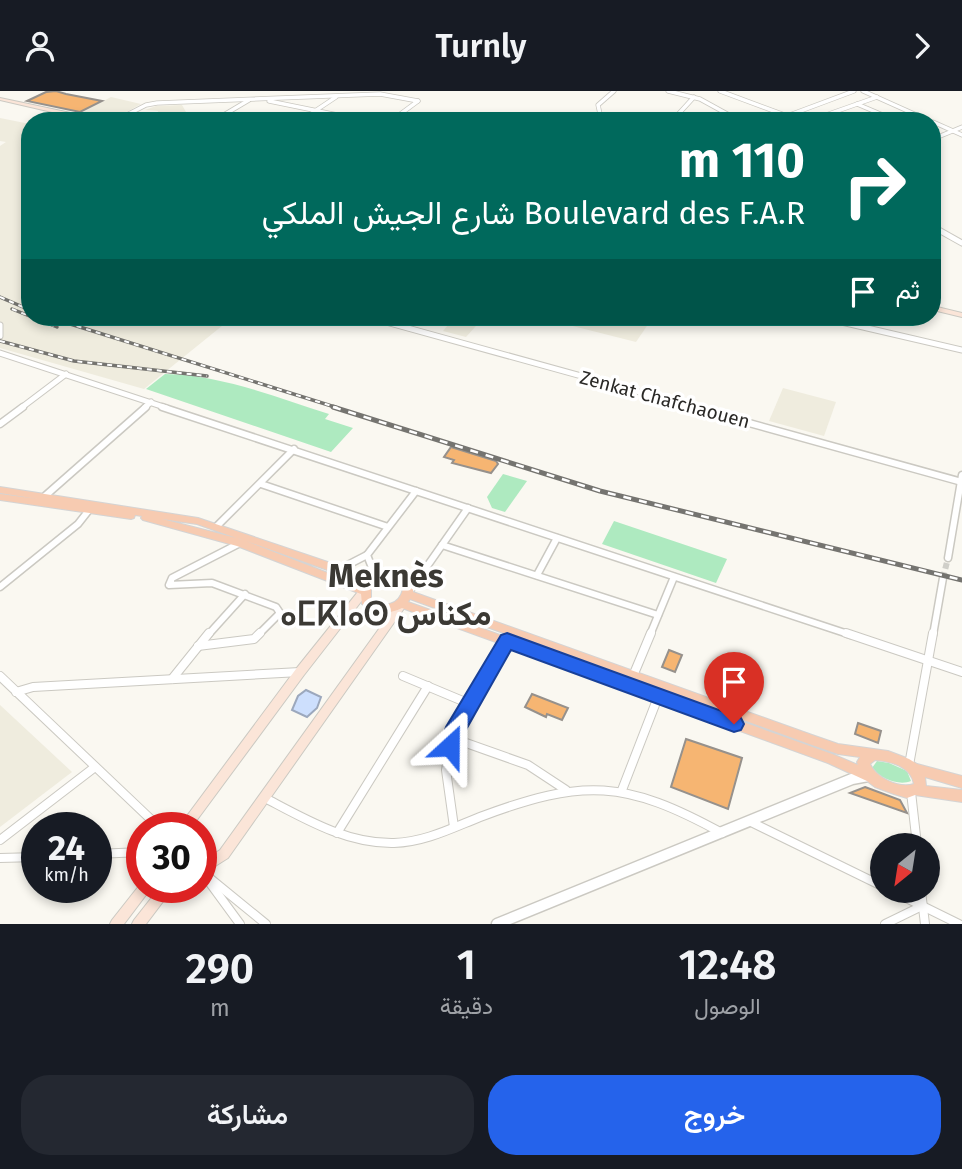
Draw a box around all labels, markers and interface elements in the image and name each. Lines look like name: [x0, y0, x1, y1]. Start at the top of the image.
icon: person: [21, 27, 59, 65]
text: Turnly: [436, 27, 526, 65]
icon: forward: [903, 27, 941, 65]
text: 110 m: [679, 131, 805, 190]
icon: right: [829, 140, 920, 231]
text: Boulevard des F.A.R شارع الجيش الملكي: [262, 194, 805, 232]
icon: arrive: [844, 273, 882, 311]
text: ثم: [896, 275, 920, 306]
street label: Zenkat Chafchaouen: [577, 366, 752, 433]
district label: Meknès ⴰⵎⴽⵏⴰⵙ مكناس: [281, 556, 491, 634]
pin: [704, 652, 764, 724]
icon: arrive: [715, 663, 753, 701]
position arrow: [413, 709, 487, 783]
speed limit sign: 30: [126, 812, 217, 903]
text: 24: [48, 827, 85, 869]
north arrow: [870, 833, 940, 903]
map controls: [870, 833, 940, 903]
text: km/h: [44, 864, 89, 886]
text: 1: [457, 940, 476, 990]
text: 12:48: [678, 940, 776, 990]
text: 290: [186, 944, 254, 994]
text: دقيقة: [440, 992, 493, 1020]
text: الوصول: [694, 992, 761, 1020]
text: m: [210, 994, 230, 1022]
button: مشاركة: [21, 1075, 474, 1155]
button: خروج: [488, 1075, 941, 1155]

